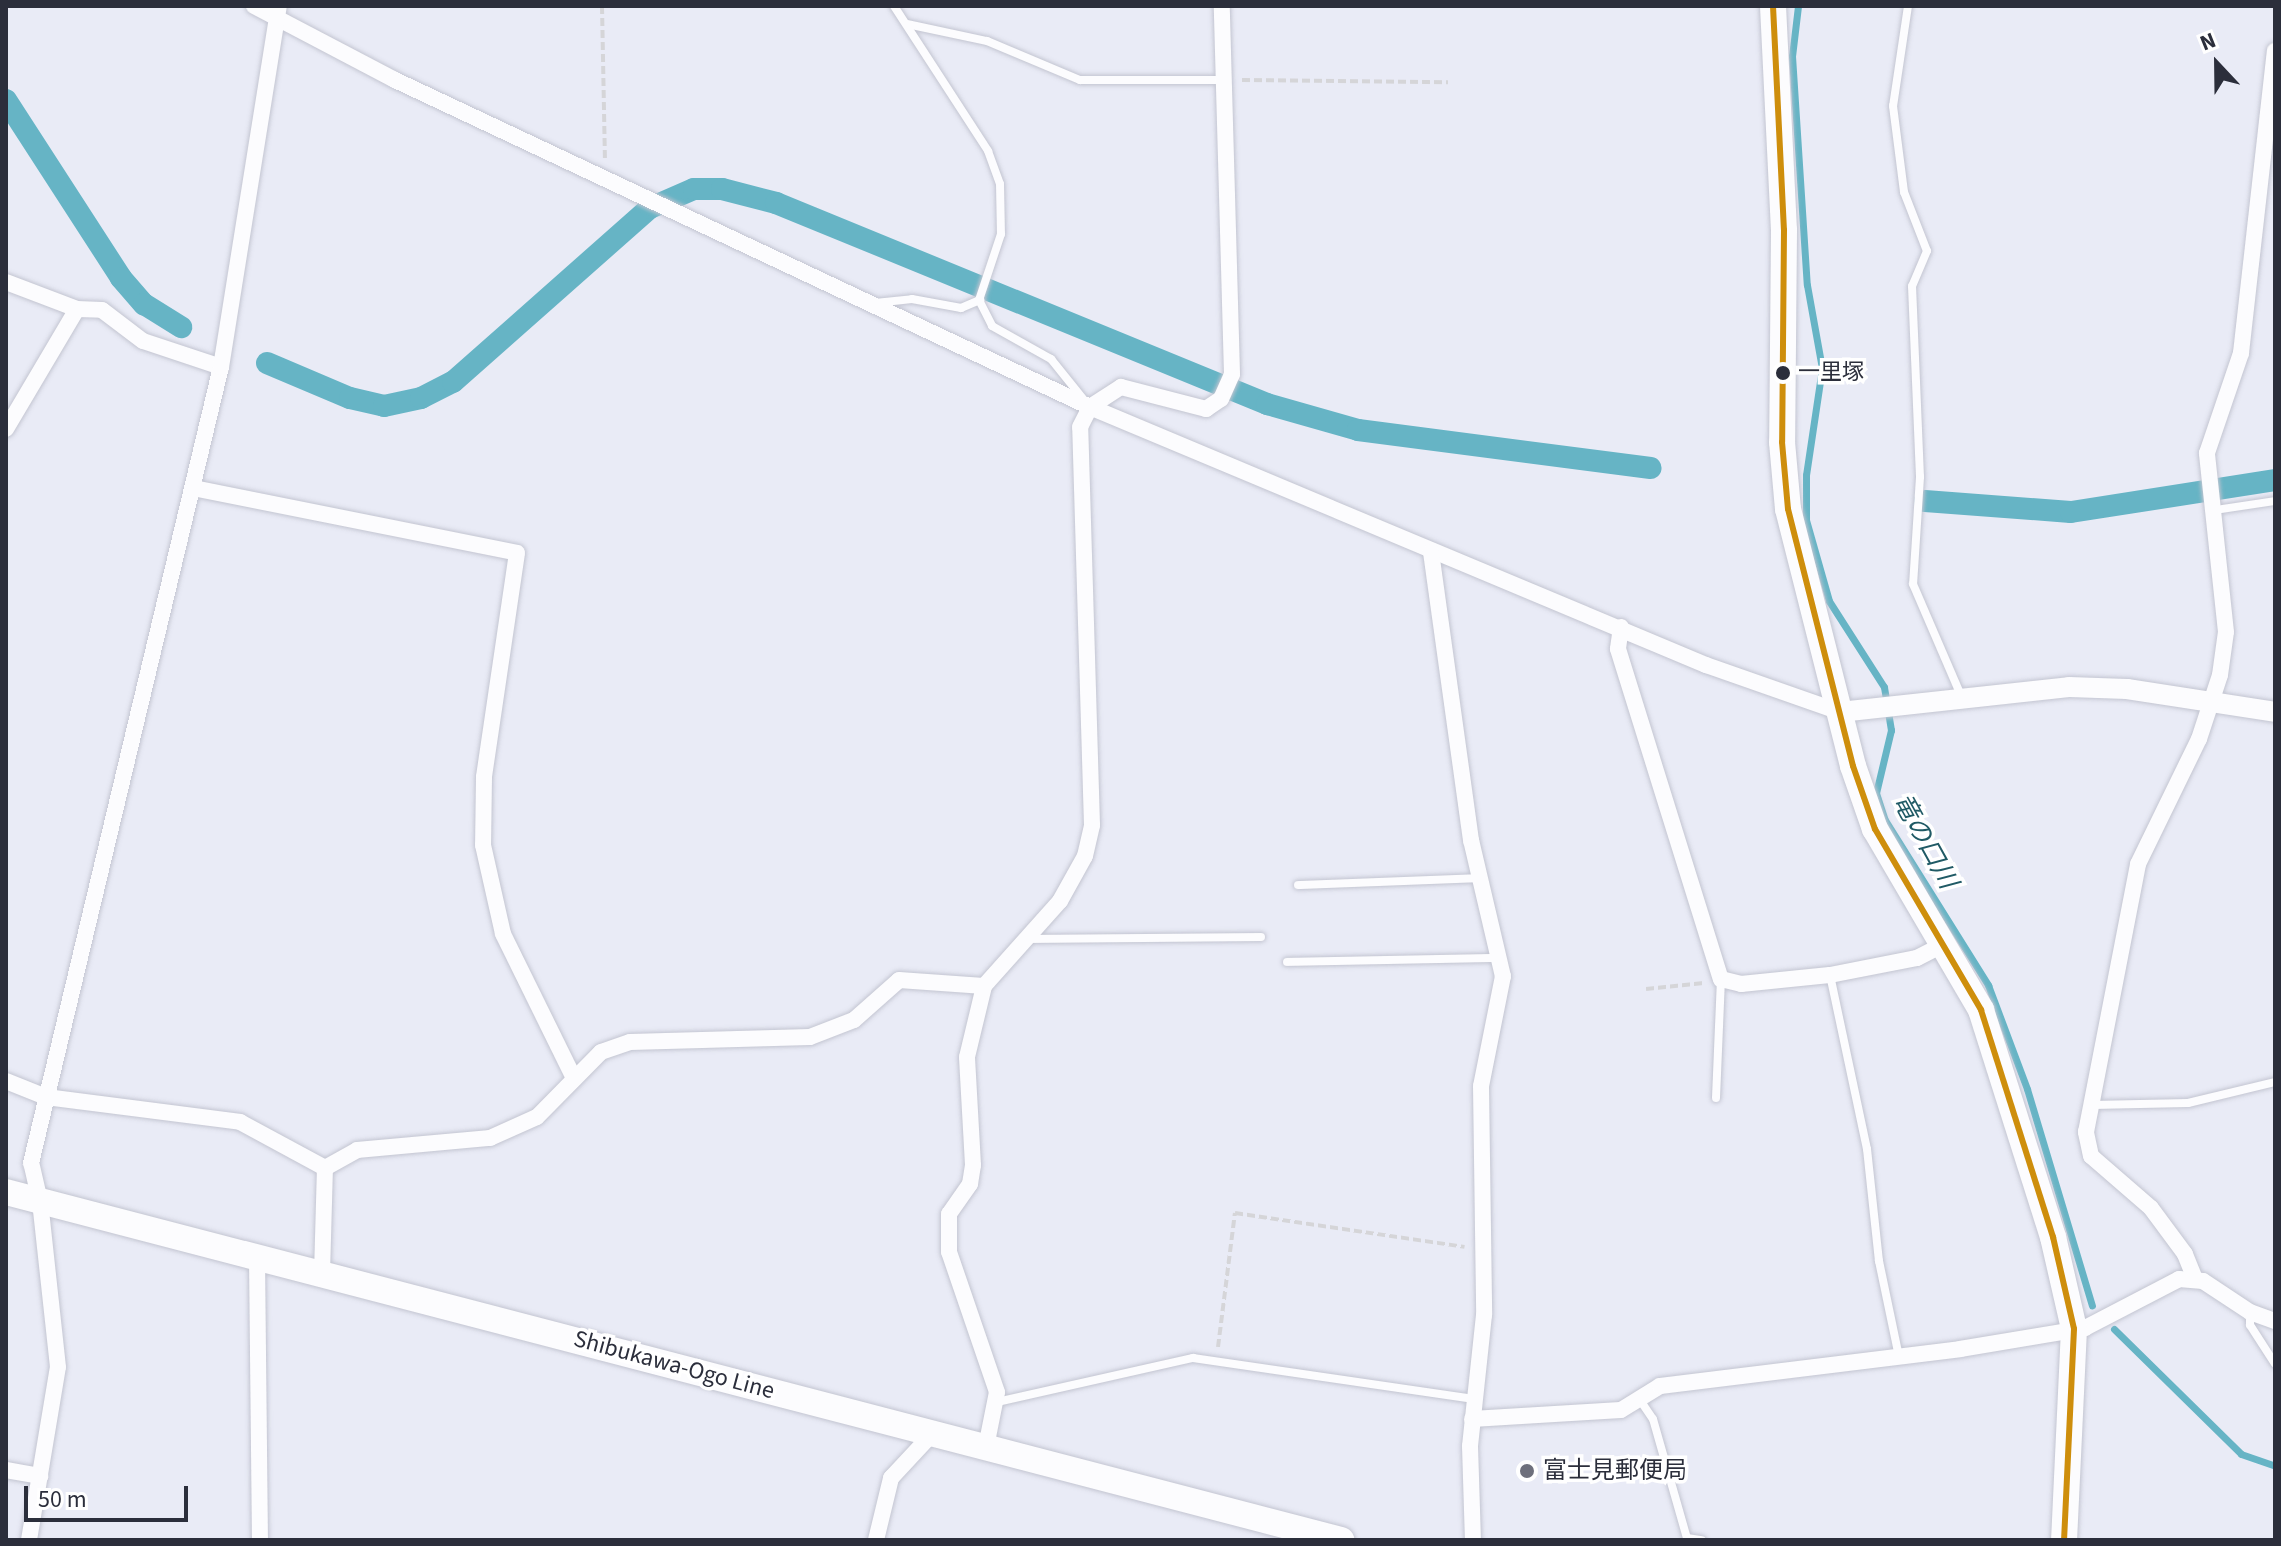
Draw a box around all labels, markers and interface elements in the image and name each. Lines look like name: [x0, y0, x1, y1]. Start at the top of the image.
north arrow: [2177, 24, 2257, 104]
text: N: [2195, 24, 2221, 59]
place label: 一里塚: [1798, 360, 1864, 386]
marker: 一里塚: [1775, 365, 1791, 381]
water label: 竜の口川: [1886, 788, 1964, 894]
street label: Shibukawa-Ogo Line: [571, 1324, 777, 1406]
place label: 富士見郵便局: [1543, 1457, 1687, 1485]
marker: 富士見郵便局: [1518, 1462, 1536, 1480]
scale bar: [28, 1470, 192, 1520]
text: 50 m: [38, 1482, 87, 1517]

